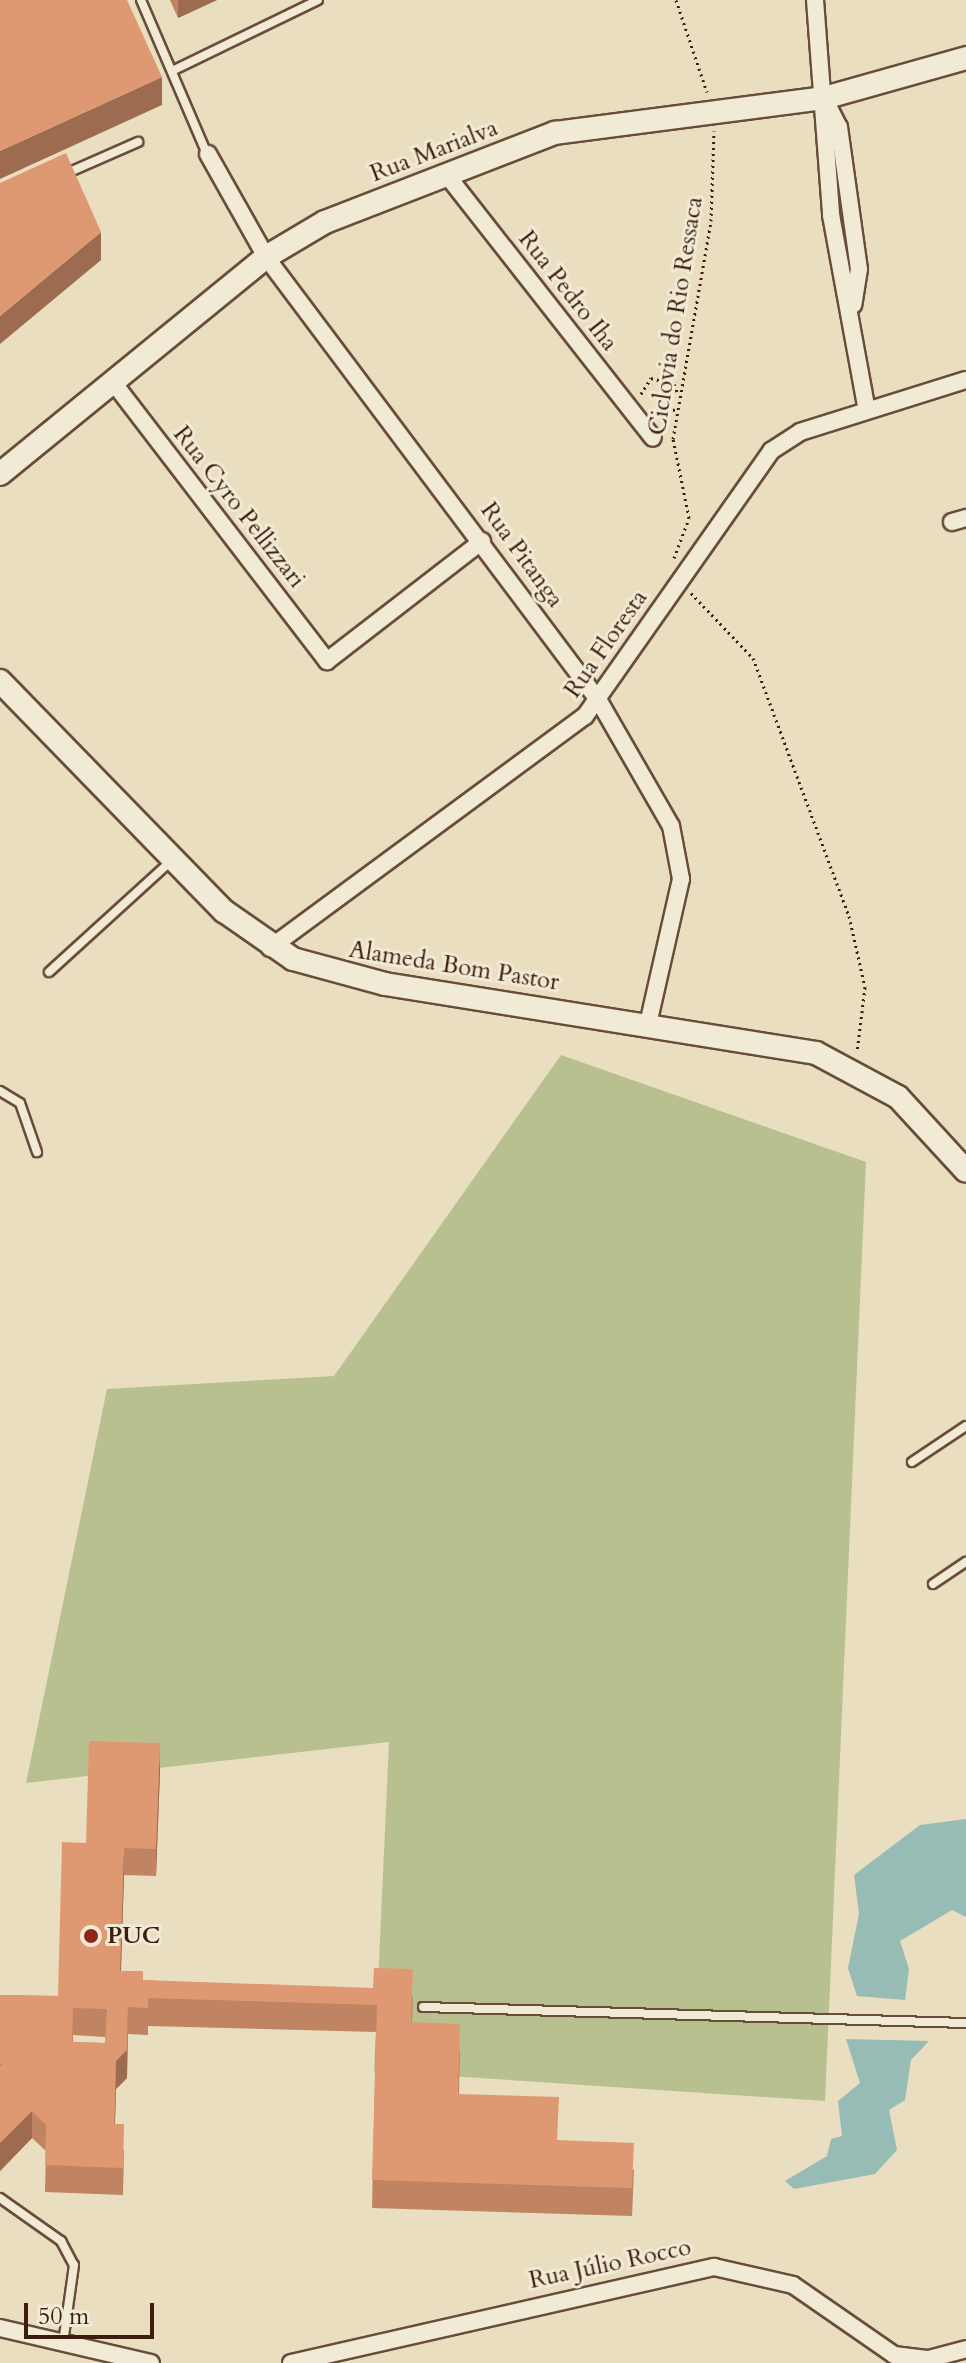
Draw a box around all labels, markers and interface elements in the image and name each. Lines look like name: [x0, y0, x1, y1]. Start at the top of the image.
street label: Rua Marialva: [366, 114, 502, 188]
street label: Ciclovia do Rio Ressaca: [643, 195, 709, 437]
street label: Rua Pedro Iha: [512, 225, 624, 357]
street label: Rua Cyro Pellizzari: [167, 420, 311, 594]
street label: Rua Pitanga: [474, 497, 570, 613]
street label: Rua Floresta: [558, 585, 654, 703]
street label: Alameda Bom Pastor: [347, 935, 561, 997]
place label: PUC: [107, 1922, 160, 1950]
marker: PUC: [82, 1927, 100, 1945]
street label: Rua Júlio Rocco: [526, 2233, 694, 2295]
scale bar: [28, 2287, 158, 2337]
text: 50 m: [38, 2300, 89, 2333]

